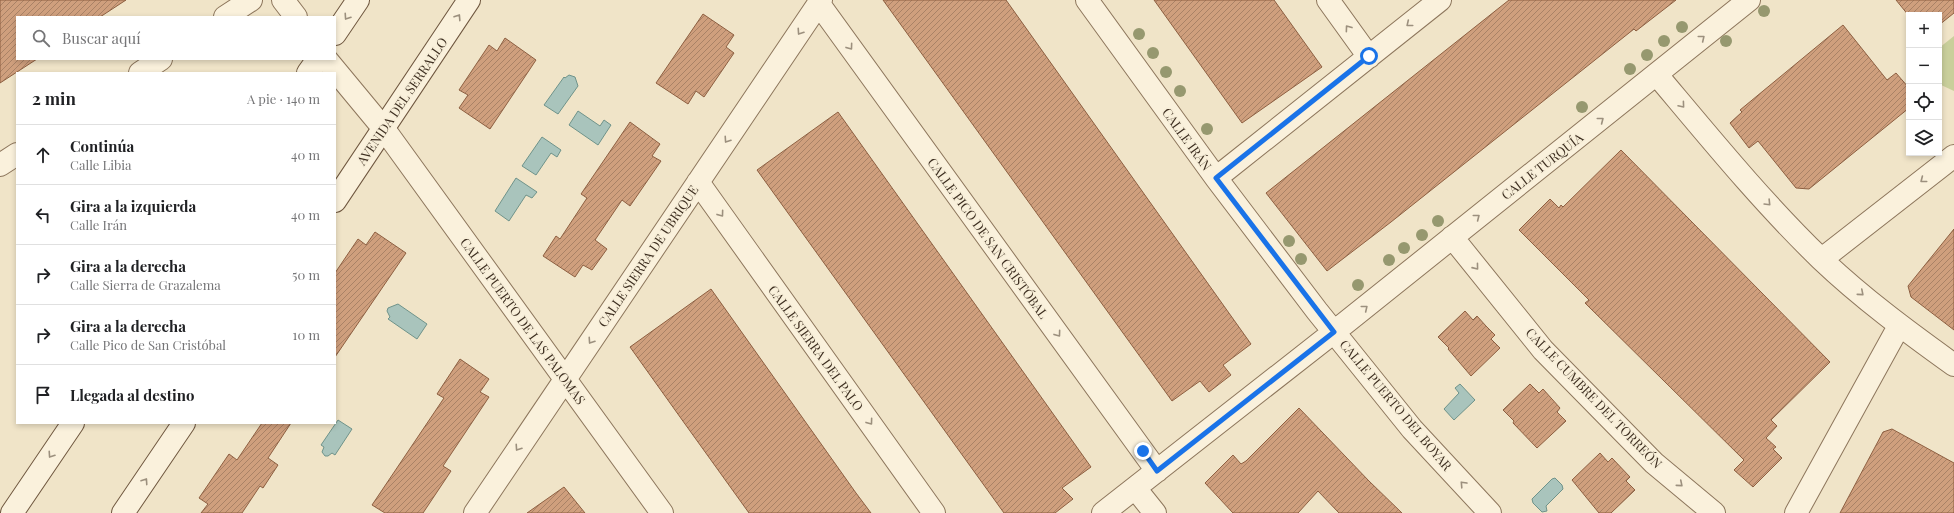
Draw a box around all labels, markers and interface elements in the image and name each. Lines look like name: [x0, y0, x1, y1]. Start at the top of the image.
map controls: [1906, 12, 1942, 156]
button: +: [1906, 12, 1942, 48]
one-way arrow: [344, 13, 351, 20]
one-way arrow: [453, 15, 460, 22]
search box: [16, 16, 336, 60]
one-way arrow: [1407, 20, 1414, 27]
one-way arrow: [1346, 26, 1353, 33]
icon: search: [30, 27, 52, 49]
text: Buscar aquí: [62, 28, 141, 48]
one-way arrow: [797, 28, 804, 35]
street label: AVENIDA DEL SERRALLO: [352, 34, 451, 169]
one-way arrow: [1698, 36, 1705, 43]
one-way arrow: [845, 43, 852, 50]
route start: [1360, 47, 1378, 65]
button: −: [1906, 48, 1942, 84]
button: locate: [1906, 84, 1942, 120]
text: 2 min: [32, 87, 76, 109]
text: A pie · 140 m: [247, 90, 320, 107]
one-way arrow: [1678, 101, 1685, 108]
street label: CALLE IRÁN: [1159, 104, 1216, 173]
one-way arrow: [1597, 117, 1604, 124]
button: layers: [1906, 120, 1942, 156]
street label: CALLE TURQUÍA: [1497, 128, 1587, 203]
text: Continúa: [70, 136, 134, 156]
one-way arrow: [724, 136, 732, 143]
icon: ahead: [32, 144, 54, 166]
text: 40 m: [291, 146, 320, 163]
street label: CALLE PICO DE SAN CRISTÓBAL: [924, 154, 1053, 322]
text: Calle Libia: [70, 156, 132, 173]
one-way arrow: [1921, 176, 1928, 183]
street label: CALLE SIERRA DE UBRIQUE: [594, 182, 701, 330]
text: Gira a la izquierda: [70, 196, 196, 216]
one-way arrow: [1763, 198, 1771, 206]
icon: left: [32, 204, 54, 226]
text: 40 m: [291, 206, 320, 223]
one-way arrow: [716, 210, 724, 217]
one-way arrow: [1472, 215, 1479, 222]
text: Calle Irán: [70, 216, 127, 233]
street label: CALLE PUERTO DE LAS PALOMAS: [457, 234, 590, 408]
text: Gira a la derecha: [70, 256, 186, 276]
one-way arrow: [1472, 263, 1479, 270]
icon: right: [32, 264, 54, 286]
text: 50 m: [292, 266, 320, 283]
text: Calle Sierra de Grazalema: [70, 276, 221, 293]
street label: CALLE SIERRA DEL PALO: [765, 282, 868, 414]
one-way arrow: [1857, 289, 1864, 296]
one-way arrow: [1360, 305, 1367, 312]
text: Gira a la derecha: [70, 316, 186, 336]
icon: right: [32, 324, 54, 346]
street label: CALLE CUMBRE DEL TORREÓN: [1523, 324, 1666, 471]
text: 10 m: [293, 326, 320, 343]
one-way arrow: [1053, 329, 1060, 336]
text: Calle Pico de San Cristóbal: [70, 336, 226, 353]
one-way arrow: [589, 336, 596, 343]
street label: CALLE PUERTO DEL BOYAR: [1337, 336, 1457, 474]
icon: arrive: [32, 384, 54, 406]
text: Llegada al destino: [70, 385, 194, 405]
one-way arrow: [865, 418, 872, 425]
route end: [1134, 442, 1152, 460]
one-way arrow: [516, 444, 523, 451]
one-way arrow: [49, 451, 56, 458]
one-way arrow: [140, 478, 148, 485]
one-way arrow: [1675, 480, 1682, 487]
one-way arrow: [1461, 482, 1468, 489]

